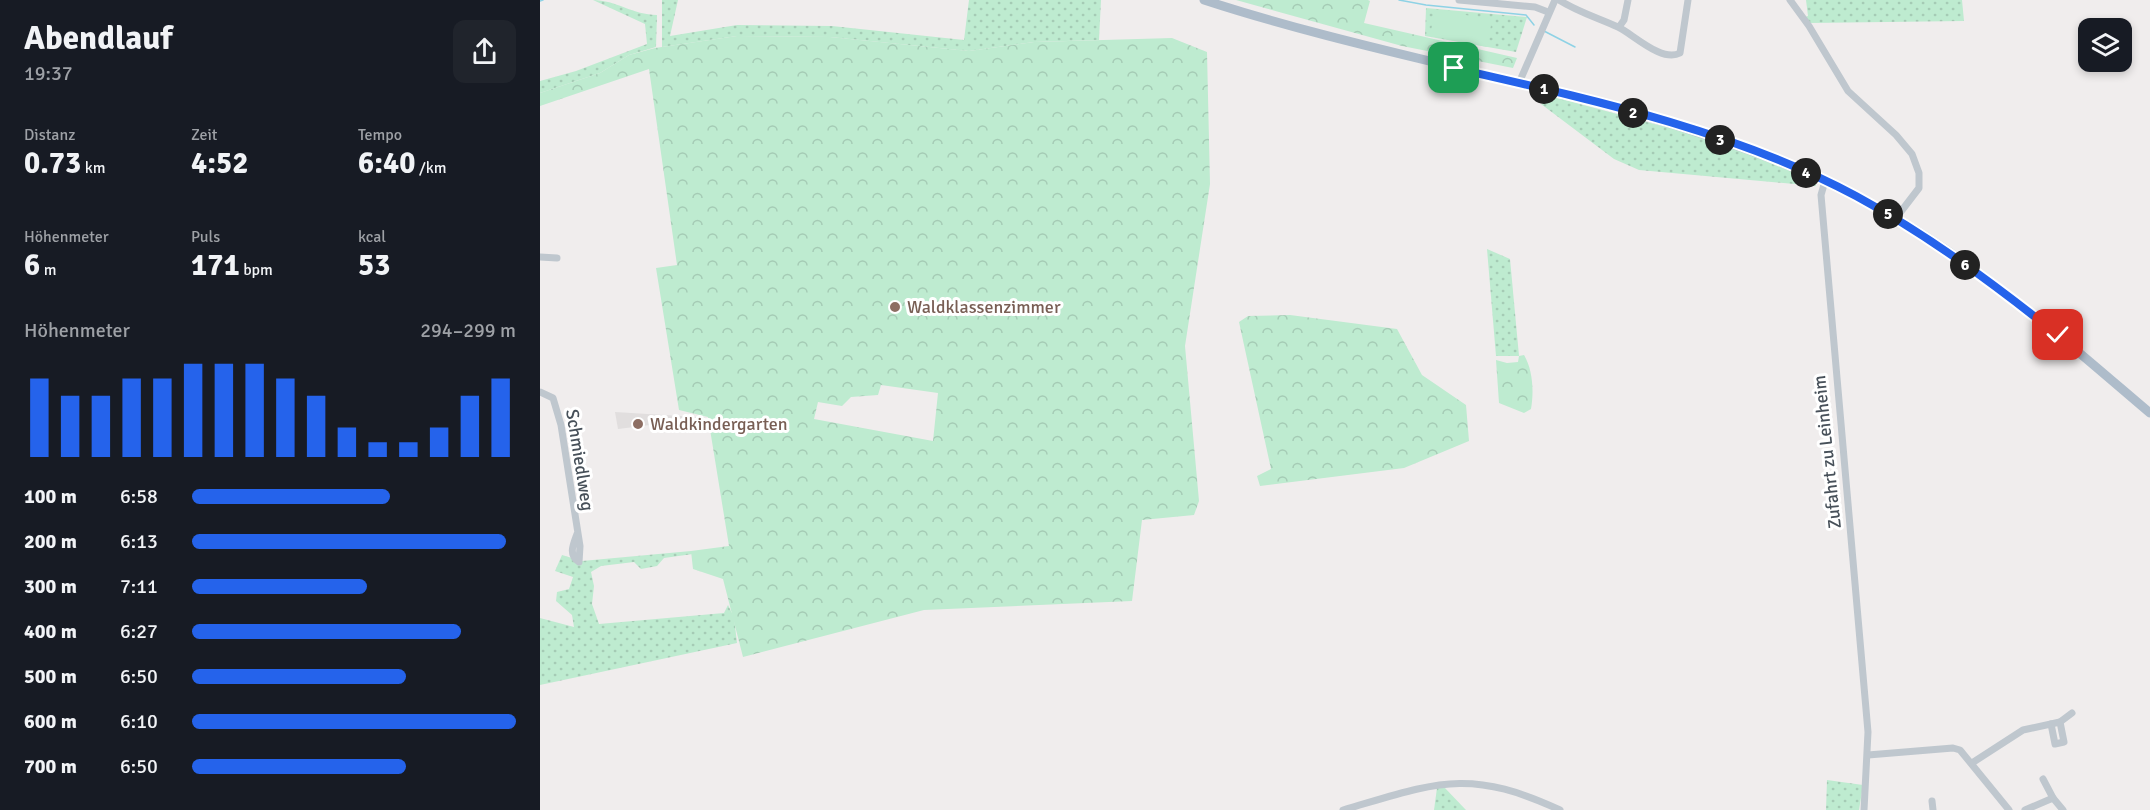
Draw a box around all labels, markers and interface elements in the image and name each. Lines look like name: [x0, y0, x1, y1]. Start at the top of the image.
text: Abendlauf: [24, 18, 172, 59]
map controls: [2078, 18, 2132, 72]
button: layers: [2078, 18, 2132, 72]
button: share: [453, 20, 516, 83]
pin: [1428, 42, 1479, 93]
icon: arrive: [1437, 51, 1470, 84]
text: 19:37: [24, 61, 73, 86]
pin: 1: [1529, 74, 1559, 104]
text: 1: [1540, 79, 1548, 99]
pin: 2: [1618, 98, 1648, 128]
text: 2: [1629, 103, 1637, 123]
text: Distanz: [24, 125, 75, 145]
text: Zeit: [191, 125, 217, 145]
text: Tempo: [358, 125, 402, 145]
pin: 3: [1705, 125, 1735, 155]
text: 3: [1716, 130, 1724, 150]
text: 0.73: [24, 145, 81, 182]
text: 4:52: [191, 145, 248, 182]
text: 6:40: [358, 145, 415, 182]
text: km: [81, 158, 106, 178]
text: /km: [415, 158, 447, 178]
pin: 4: [1791, 158, 1821, 188]
text: 4: [1802, 163, 1810, 183]
pin: 5: [1873, 199, 1903, 229]
text: 5: [1884, 204, 1892, 224]
text: Höhenmeter: [24, 227, 109, 247]
text: Puls: [191, 227, 220, 247]
text: kcal: [358, 227, 386, 247]
text: 6: [24, 247, 40, 284]
text: 171: [191, 247, 240, 284]
text: 53: [358, 247, 390, 284]
pin: 6: [1950, 250, 1980, 280]
text: 6: [1961, 255, 1969, 275]
text: m: [40, 260, 56, 280]
text: bpm: [240, 260, 273, 280]
place label: Waldklassenzimmer: [907, 296, 1061, 318]
marker: Waldklassenzimmer: [888, 300, 902, 314]
pin: [2032, 309, 2083, 360]
text: Höhenmeter: [24, 318, 130, 343]
text: 294–299 m: [420, 318, 516, 343]
icon: check: [2041, 318, 2074, 351]
street label: Zufahrt zu Leinheim: [1808, 374, 1846, 530]
street label: Schmiedlweg: [561, 408, 599, 512]
place label: Waldkindergarten: [650, 413, 788, 435]
marker: Waldkindergarten: [631, 417, 645, 431]
text: 100 m: [24, 484, 77, 509]
text: 6:58: [120, 484, 158, 509]
text: 200 m: [24, 529, 77, 554]
text: 6:13: [120, 529, 158, 554]
text: 300 m: [24, 574, 77, 599]
text: 7:11: [120, 574, 158, 599]
text: 400 m: [24, 619, 77, 644]
text: 6:27: [120, 619, 158, 644]
text: 500 m: [24, 664, 77, 689]
text: 6:50: [120, 664, 158, 689]
text: 600 m: [24, 709, 77, 734]
text: 6:10: [120, 709, 158, 734]
text: 700 m: [24, 754, 77, 779]
text: 6:50: [120, 754, 158, 779]

